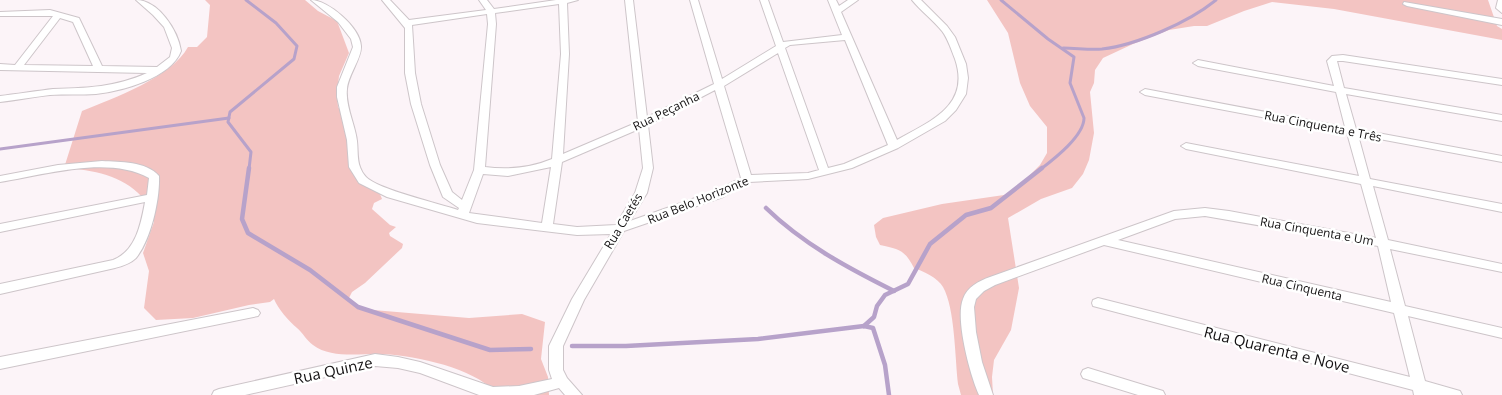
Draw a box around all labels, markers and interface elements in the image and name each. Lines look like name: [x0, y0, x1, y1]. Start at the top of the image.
street label: Rua Peçanha: [630, 88, 702, 134]
street label: Rua Cinquenta e Três: [1263, 106, 1383, 146]
street label: Rua Belo Horizonte: [645, 172, 751, 228]
street label: Rua Caetés: [600, 190, 646, 252]
street label: Rua Cinquenta e Um: [1259, 213, 1375, 249]
street label: Rua Cinquenta: [1260, 269, 1344, 305]
street label: Rua Quarenta e Nove: [1202, 321, 1352, 377]
street label: Rua Quinze: [292, 352, 374, 388]

